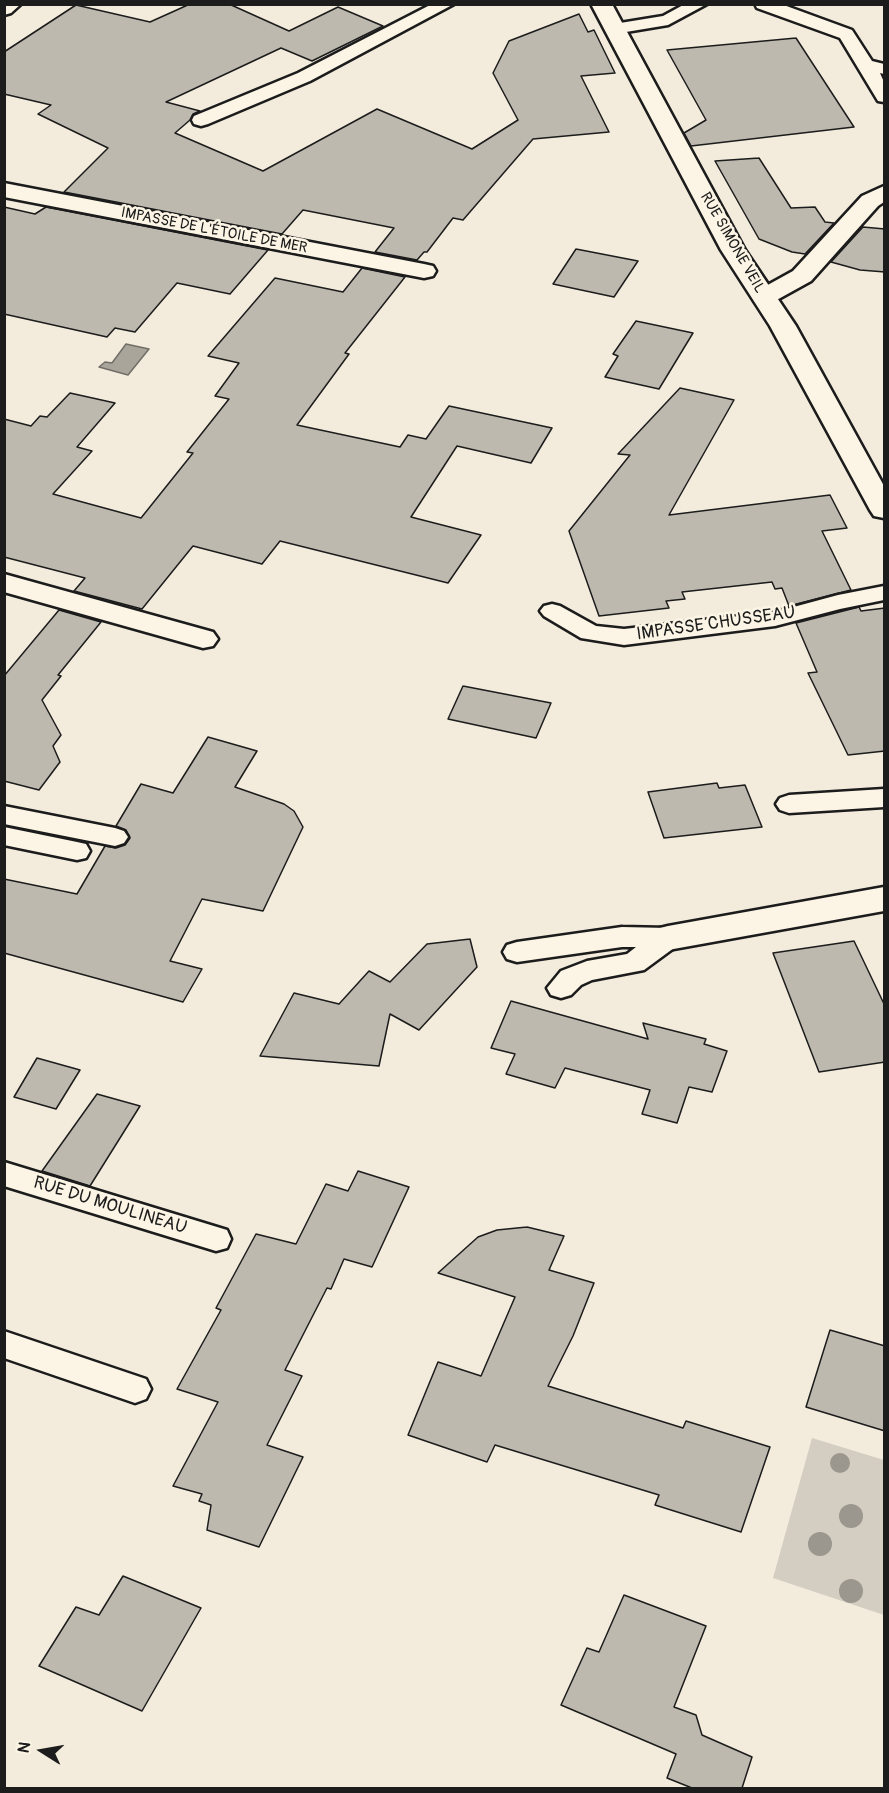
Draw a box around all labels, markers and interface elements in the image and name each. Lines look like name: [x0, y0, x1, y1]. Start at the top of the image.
street label: RUE SIMONE VEIL: [696, 189, 768, 297]
street label: IMPASSE DE L'ÉTOILE DE MER: [119, 204, 309, 258]
street label: IMPASSE CHUSSEAU: [635, 602, 797, 646]
street label: RUE DU MOULINEAU: [31, 1172, 189, 1240]
north arrow: [12, 1721, 72, 1781]
text: N: [13, 1740, 35, 1755]

